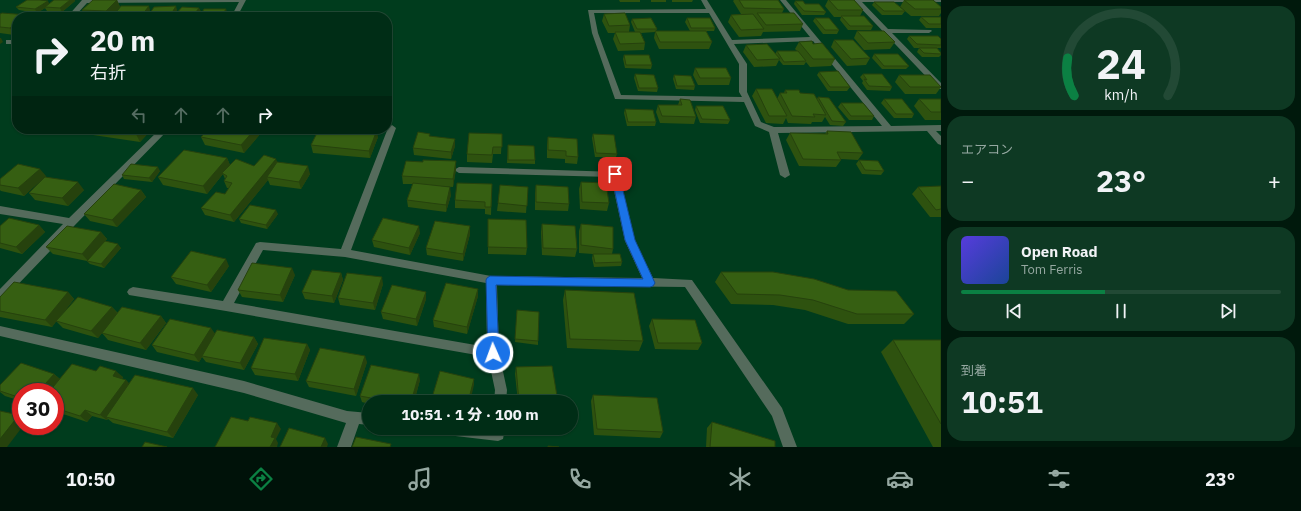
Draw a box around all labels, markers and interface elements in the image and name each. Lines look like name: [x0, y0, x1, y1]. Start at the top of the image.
text: 20 m: [90, 22, 155, 59]
icon: right: [24, 28, 76, 80]
text: 24: [1096, 36, 1146, 90]
text: 右折: [90, 61, 126, 84]
text: km/h: [1104, 85, 1138, 104]
icon: left: [128, 104, 150, 126]
icon: ahead: [170, 104, 192, 126]
icon: ahead: [212, 104, 234, 126]
icon: right: [254, 104, 276, 126]
text: エアコン: [961, 141, 1013, 158]
pin: [598, 157, 632, 191]
text: 23°: [1096, 161, 1146, 200]
icon: arrive: [604, 163, 626, 185]
text: −: [961, 166, 974, 195]
text: +: [1268, 166, 1281, 195]
text: Open Road: [1021, 242, 1098, 261]
text: Tom Ferris: [1021, 261, 1083, 278]
icon: previous: [1003, 300, 1025, 322]
icon: pause: [1110, 300, 1132, 322]
icon: next: [1217, 300, 1239, 322]
position arrow: [472, 332, 514, 374]
text: 到着: [961, 362, 987, 379]
text: 10:51: [961, 382, 1043, 421]
speed limit sign: 30: [12, 383, 64, 435]
text: 10:51 · 1 分 · 100 m: [401, 405, 539, 424]
icon: directions: [247, 465, 275, 493]
icon: music: [406, 465, 434, 493]
icon: phone: [566, 465, 594, 493]
icon: climate: [726, 465, 754, 493]
icon: car: [886, 465, 914, 493]
icon: filters: [1045, 465, 1073, 493]
text: 10:50: [66, 468, 115, 491]
text: 23°: [1205, 468, 1235, 491]

